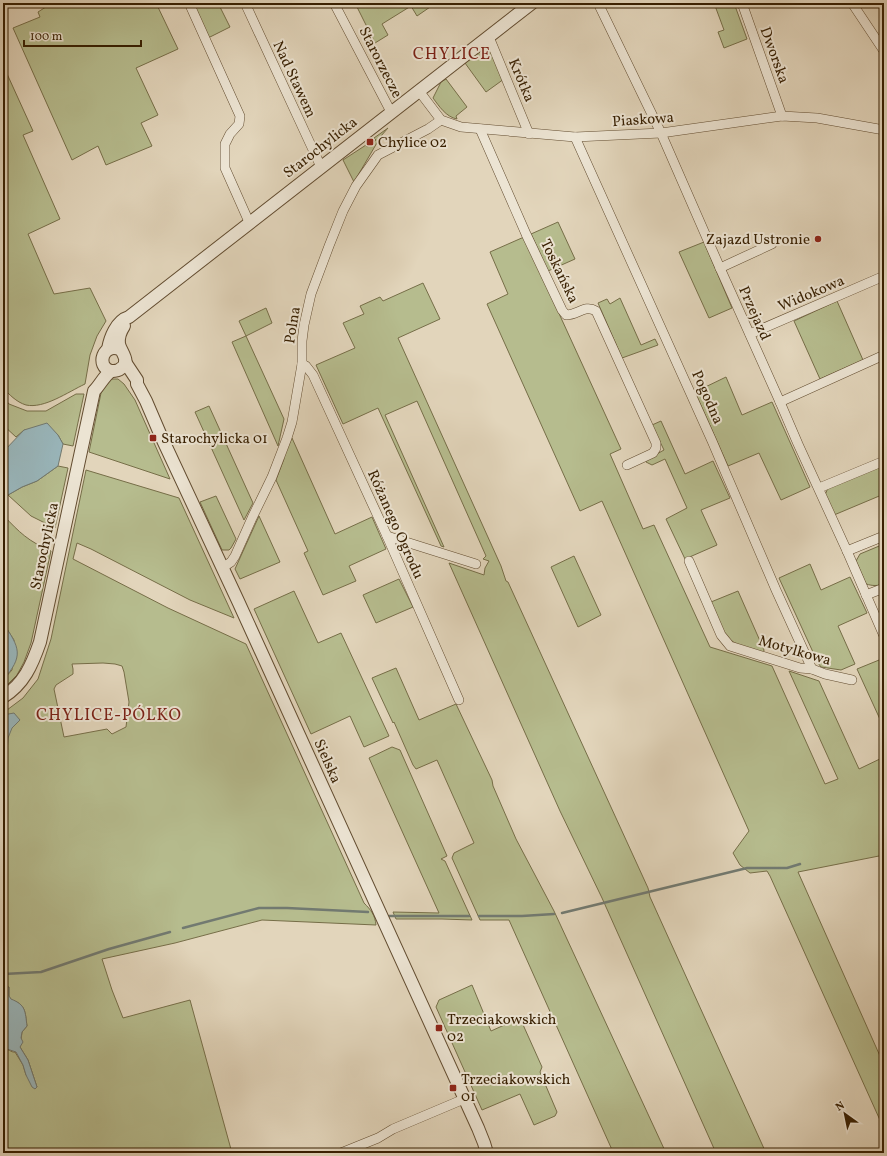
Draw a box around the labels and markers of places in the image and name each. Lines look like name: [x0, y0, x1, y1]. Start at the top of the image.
place label: Chylice 02: [378, 133, 447, 154]
marker: Chylice 02: [365, 137, 375, 147]
place label: Zajazd Ustronie: [706, 230, 810, 251]
marker: Zajazd Ustronie: [813, 234, 823, 244]
place label: Starochylicka 01: [161, 429, 268, 450]
marker: Starochylicka 01: [148, 433, 158, 443]
place label: Trzeciakowskich 02: [447, 1010, 557, 1048]
marker: Trzeciakowskich 02: [434, 1023, 444, 1033]
place label: Trzeciakowskich 01: [461, 1070, 571, 1108]
marker: Trzeciakowskich 01: [448, 1083, 458, 1093]

